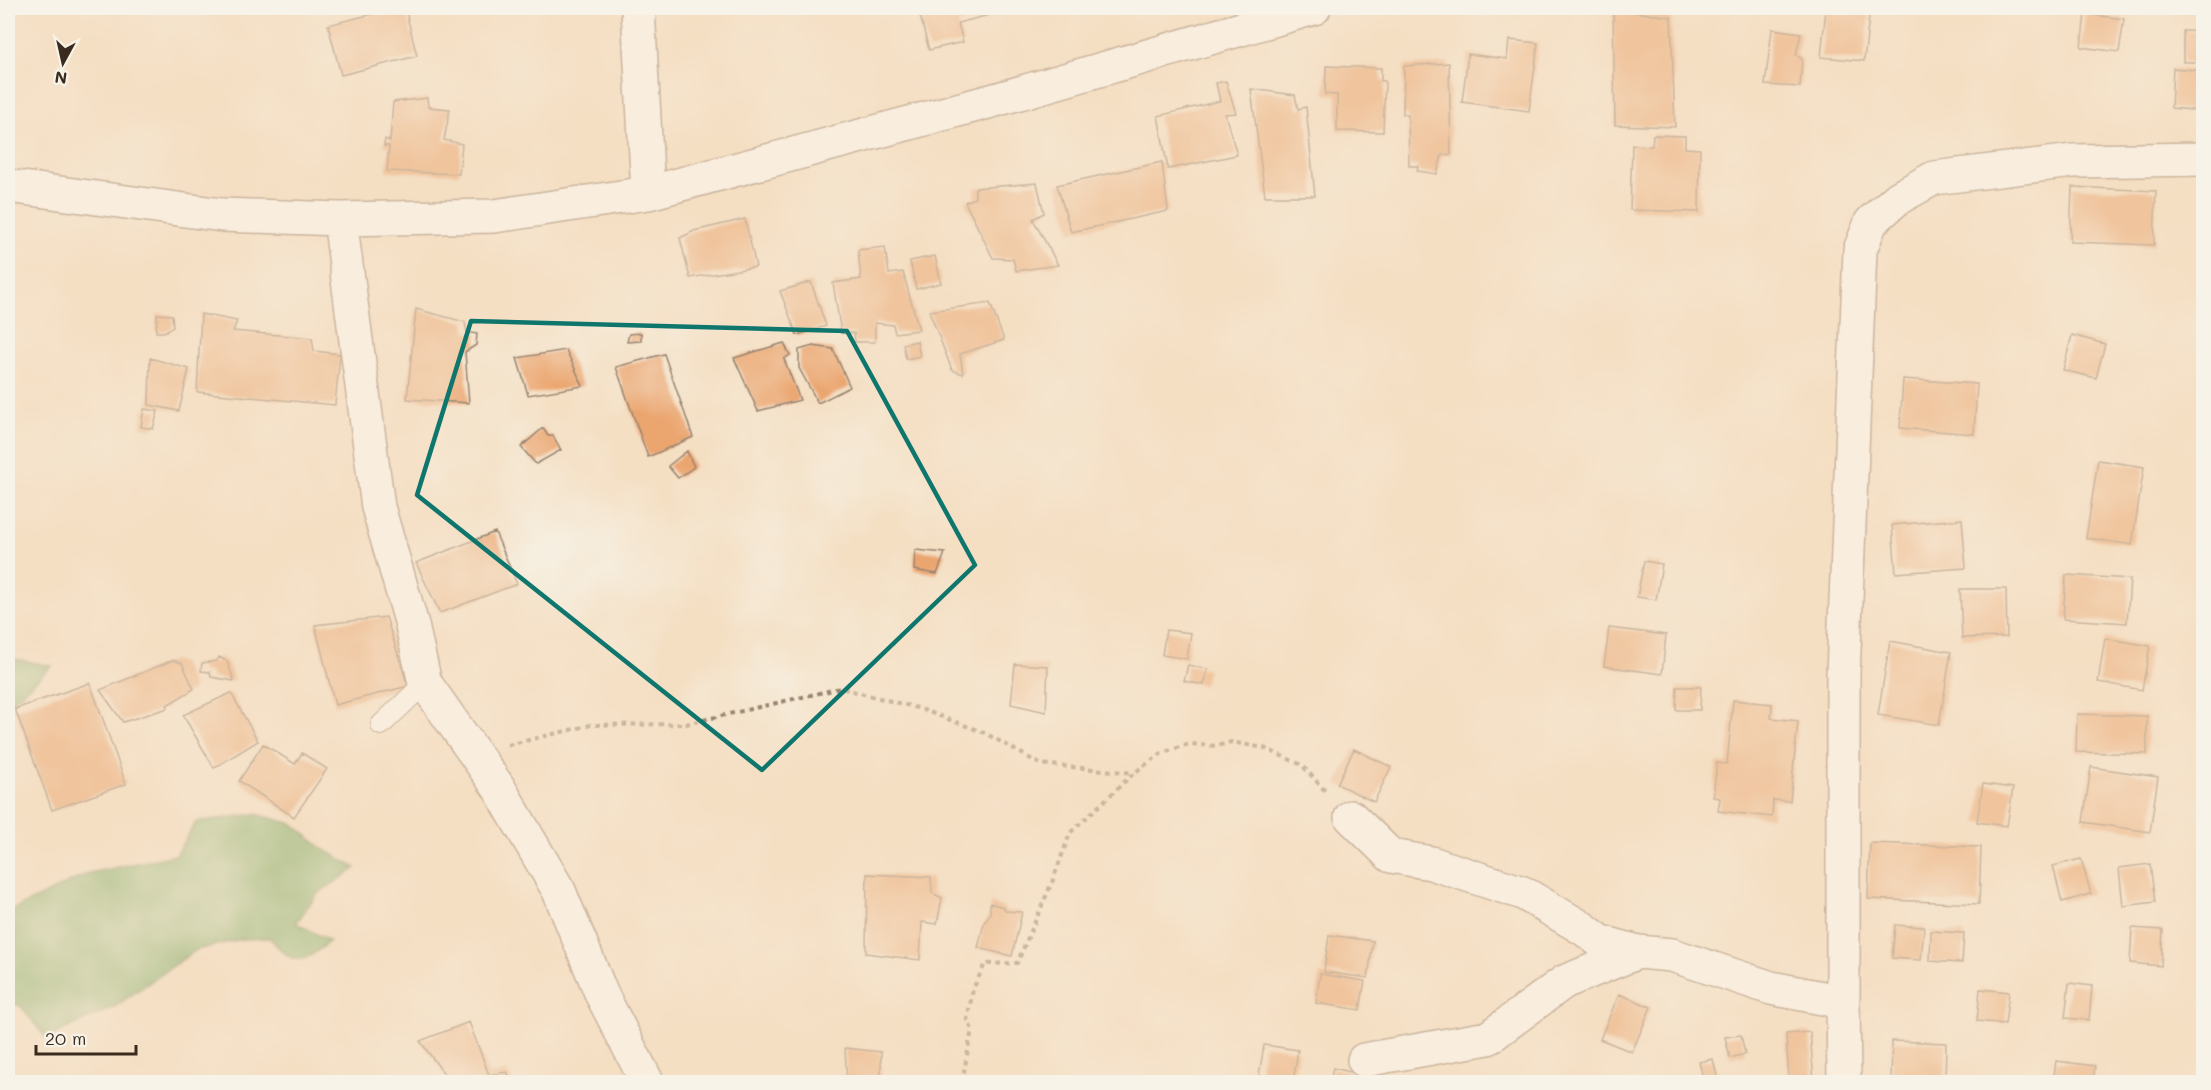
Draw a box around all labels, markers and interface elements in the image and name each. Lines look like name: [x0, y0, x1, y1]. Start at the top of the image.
north arrow: [33, 33, 93, 93]
text: N: [53, 67, 68, 90]
scale bar: [36, 1018, 136, 1056]
text: 20 m: [45, 1026, 86, 1050]

